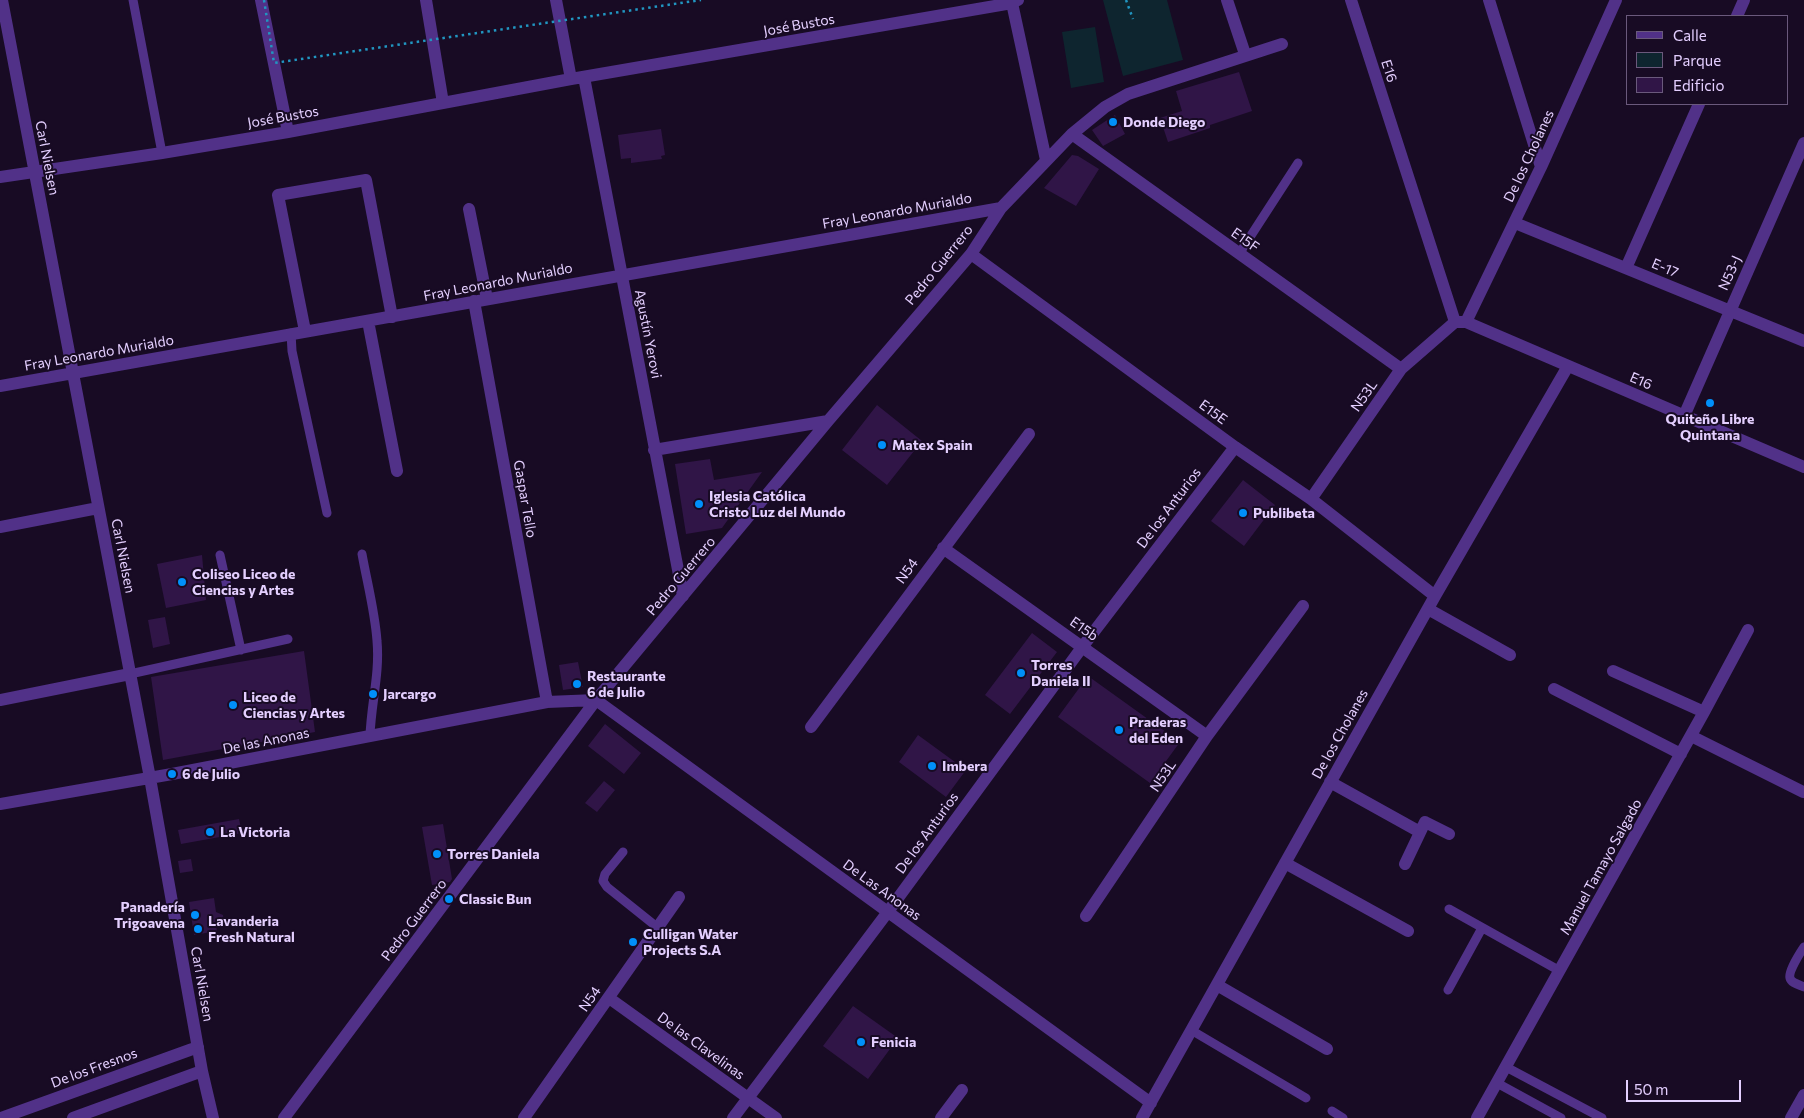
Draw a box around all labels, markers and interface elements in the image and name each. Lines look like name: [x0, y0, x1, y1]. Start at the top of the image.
street label: José Bustos: [762, 10, 836, 40]
legend: [1626, 15, 1789, 105]
text: Calle: [1673, 26, 1707, 44]
text: Parque: [1673, 51, 1721, 69]
street label: E16: [1377, 58, 1401, 84]
text: Edificio: [1673, 76, 1724, 94]
street label: José Bustos: [246, 102, 320, 132]
street label: De los Cholanes: [1500, 107, 1558, 205]
place label: Donde Diego: [1123, 114, 1205, 130]
marker: Donde Diego: [1107, 116, 1119, 128]
street label: Carl Nielsen: [32, 119, 62, 197]
street label: Fray Leonardo Murialdo: [821, 190, 973, 232]
street label: Pedro Guerrero: [902, 222, 976, 308]
street label: E15F: [1228, 224, 1262, 256]
street label: N53-J: [1715, 253, 1745, 293]
street label: E-17: [1649, 255, 1681, 281]
street label: Fray Leonardo Murialdo: [422, 259, 574, 305]
street label: Agustín Yerovi: [631, 288, 665, 380]
street label: Fray Leonardo Murialdo: [23, 332, 175, 374]
street label: E16: [1627, 369, 1655, 393]
street label: N53L: [1347, 377, 1381, 415]
street label: E15E: [1196, 396, 1230, 428]
marker: Quiteño Libre Quintana: [1704, 397, 1716, 409]
place label: Quiteño Libre Quintana: [1666, 411, 1754, 444]
place label: Matex Spain: [892, 437, 973, 453]
marker: Matex Spain: [876, 439, 888, 451]
street label: Gaspar Tello: [510, 459, 540, 539]
street label: De los Anturios: [1133, 465, 1205, 551]
place label: Iglesia Católica Cristo Luz del Mundo: [709, 488, 846, 520]
marker: Iglesia Católica Cristo Luz del Mundo: [693, 498, 705, 510]
place label: Publibeta: [1253, 505, 1315, 521]
marker: Publibeta: [1237, 507, 1249, 519]
street label: Carl Nielsen: [108, 517, 138, 595]
street label: Pedro Guerrero: [643, 533, 719, 619]
street label: N54: [892, 555, 922, 587]
place label: Coliseo Liceo de Ciencias y Artes: [192, 566, 295, 598]
marker: Coliseo Liceo de Ciencias y Artes: [176, 576, 188, 588]
street label: E15b: [1067, 613, 1101, 645]
place label: Torres Daniela II: [1031, 657, 1091, 690]
marker: Torres Daniela II: [1015, 667, 1027, 679]
place label: Restaurante 6 de Julio: [587, 668, 666, 700]
marker: Restaurante 6 de Julio: [571, 678, 583, 690]
place label: Jarcargo: [383, 686, 436, 702]
street label: De los Cholanes: [1308, 686, 1372, 782]
marker: Jarcargo: [367, 688, 379, 700]
place label: Liceo de Ciencias y Artes: [243, 689, 345, 722]
marker: Liceo de Ciencias y Artes: [227, 699, 239, 711]
place label: Praderas del Eden: [1129, 714, 1186, 746]
street label: De las Anonas: [221, 724, 311, 758]
marker: Praderas del Eden: [1113, 724, 1125, 736]
street label: N53L: [1146, 757, 1180, 795]
place label: Imbera: [942, 758, 987, 774]
marker: Imbera: [926, 760, 938, 772]
place label: 6 de Julio: [182, 766, 240, 782]
marker: 6 de Julio: [166, 768, 178, 780]
street label: De los Anturios: [892, 789, 962, 877]
street label: Manuel Tamayo Salgado: [1557, 796, 1645, 938]
place label: La Victoria: [220, 824, 290, 840]
marker: La Victoria: [204, 826, 216, 838]
place label: Torres Daniela: [447, 846, 540, 862]
marker: Torres Daniela: [431, 848, 443, 860]
street label: De Las Anonas: [840, 856, 924, 924]
street label: Pedro Guerrero: [378, 876, 450, 964]
place label: Classic Bun: [459, 891, 531, 907]
marker: Classic Bun: [443, 893, 455, 905]
place label: Panadería Trigoavena: [114, 899, 185, 932]
marker: Panadería Trigoavena: [189, 909, 201, 921]
place label: Lavanderia Fresh Natural: [208, 913, 295, 946]
marker: Lavanderia Fresh Natural: [192, 923, 204, 935]
place label: Culligan Water Projects S.A: [643, 926, 738, 959]
marker: Culligan Water Projects S.A: [627, 936, 639, 948]
street label: Carl Nielsen: [187, 945, 217, 1023]
street label: N54: [575, 983, 605, 1015]
street label: De las Clavelinas: [654, 1009, 748, 1083]
place label: Fenicia: [871, 1034, 916, 1050]
marker: Fenicia: [855, 1036, 867, 1048]
street label: De los Fresnos: [48, 1045, 140, 1091]
scale bar: [1629, 1070, 1744, 1102]
text: 50 m: [1634, 1080, 1668, 1098]

